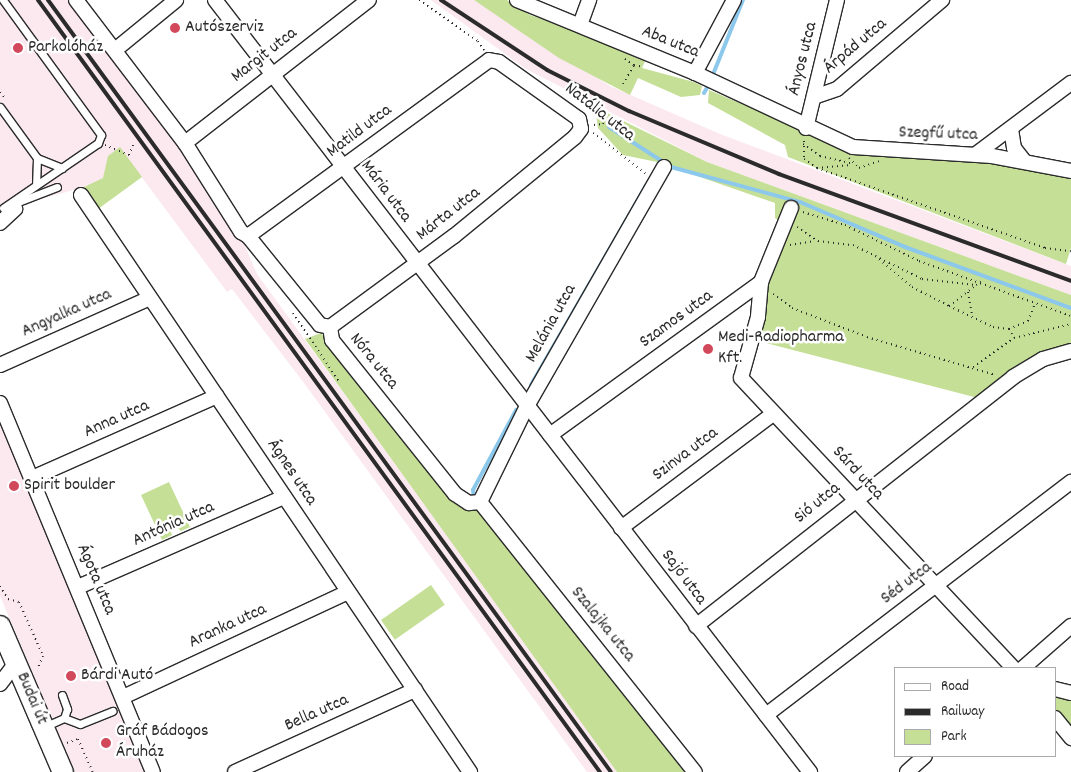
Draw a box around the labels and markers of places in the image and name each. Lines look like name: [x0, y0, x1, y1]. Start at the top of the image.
place label: Autószerviz: [185, 17, 264, 39]
marker: Autószerviz: [169, 22, 181, 34]
place label: Parkolóház: [28, 37, 103, 59]
marker: Parkolóház: [12, 42, 24, 54]
place label: Medi-Radiopharma Kft.: [718, 328, 844, 370]
marker: Medi-Radiopharma Kft.: [702, 343, 714, 355]
place label: Spirit boulder: [24, 475, 115, 497]
marker: Spirit boulder: [8, 480, 20, 492]
place label: Bárdi Autó: [81, 665, 153, 687]
marker: Bárdi Autó: [65, 670, 77, 682]
place label: Gráf Bádogos Áruház: [116, 722, 209, 764]
marker: Gráf Bádogos Áruház: [100, 737, 112, 749]

